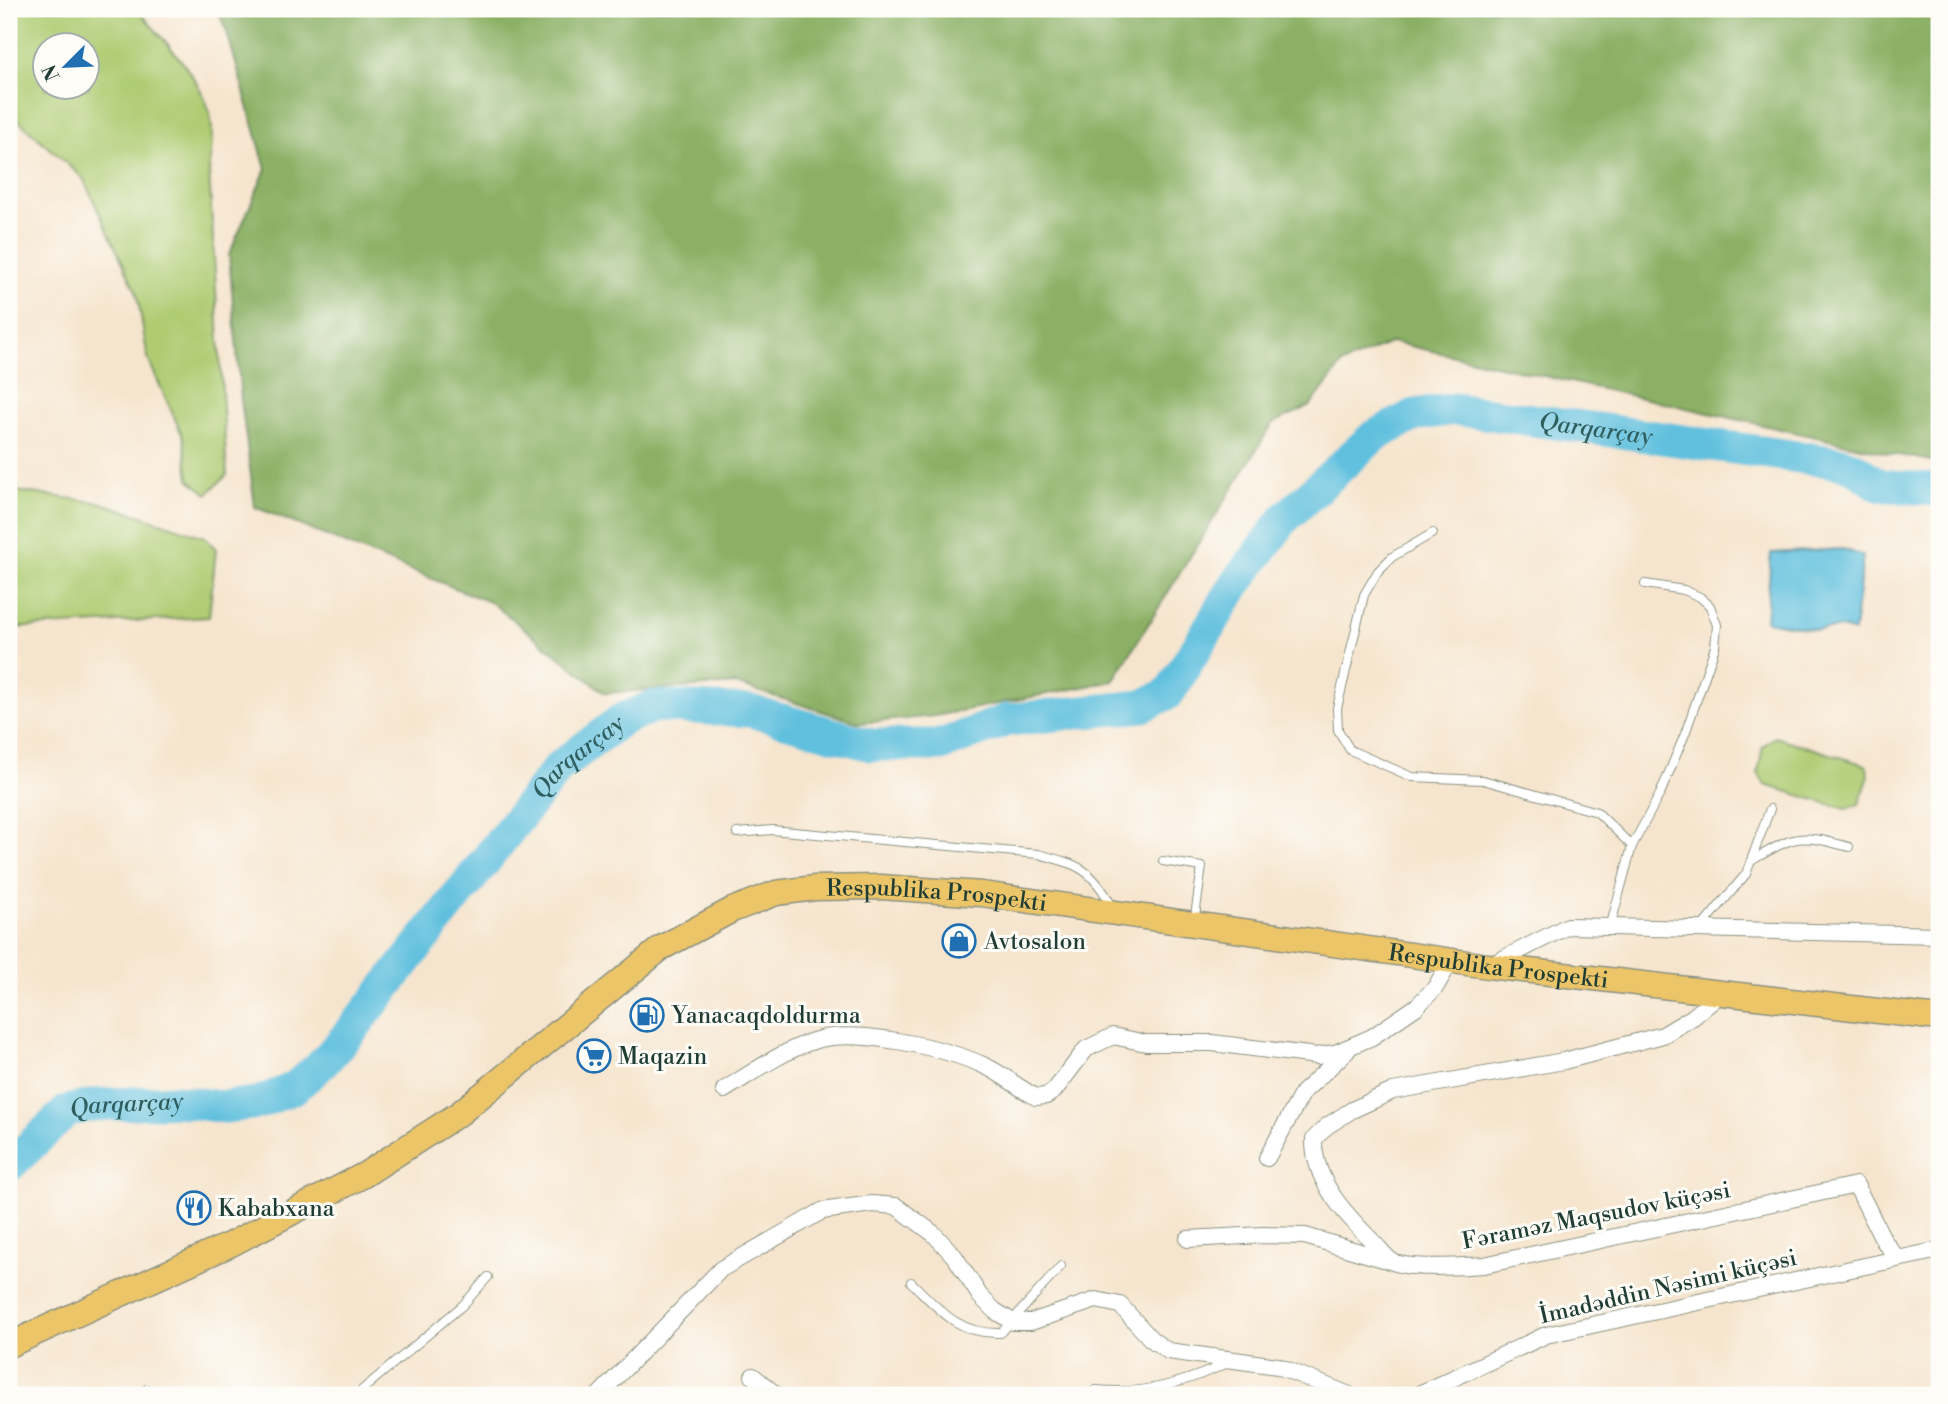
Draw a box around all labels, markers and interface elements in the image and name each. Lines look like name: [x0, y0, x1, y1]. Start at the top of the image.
north arrow: [32, 32, 102, 102]
text: N: [37, 61, 65, 84]
water label: Qarqarçay: [1537, 407, 1655, 453]
water label: Qarqarçay: [526, 709, 631, 805]
street label: Respublika Prospekti: [826, 874, 1049, 918]
shop icon: Avtosalon: [940, 922, 978, 960]
place label: Avtosalon: [983, 928, 1086, 956]
street label: Respublika Prospekti: [1387, 939, 1610, 995]
fuel station icon: Yanacaqdoldurma: [628, 996, 666, 1034]
place label: Yanacaqdoldurma: [671, 1002, 861, 1030]
supermarket icon: Maqazin: [575, 1037, 613, 1075]
place label: Maqazin: [618, 1043, 708, 1071]
water label: Qarqarçay: [67, 1087, 184, 1126]
street label: Fəraməz Maqsudov küçəsi: [1460, 1176, 1733, 1256]
restaurant icon: Kababxana: [175, 1189, 213, 1227]
place label: Kababxana: [218, 1195, 335, 1223]
street label: İmadəddin Nəsimi küçəsi: [1536, 1242, 1800, 1330]

